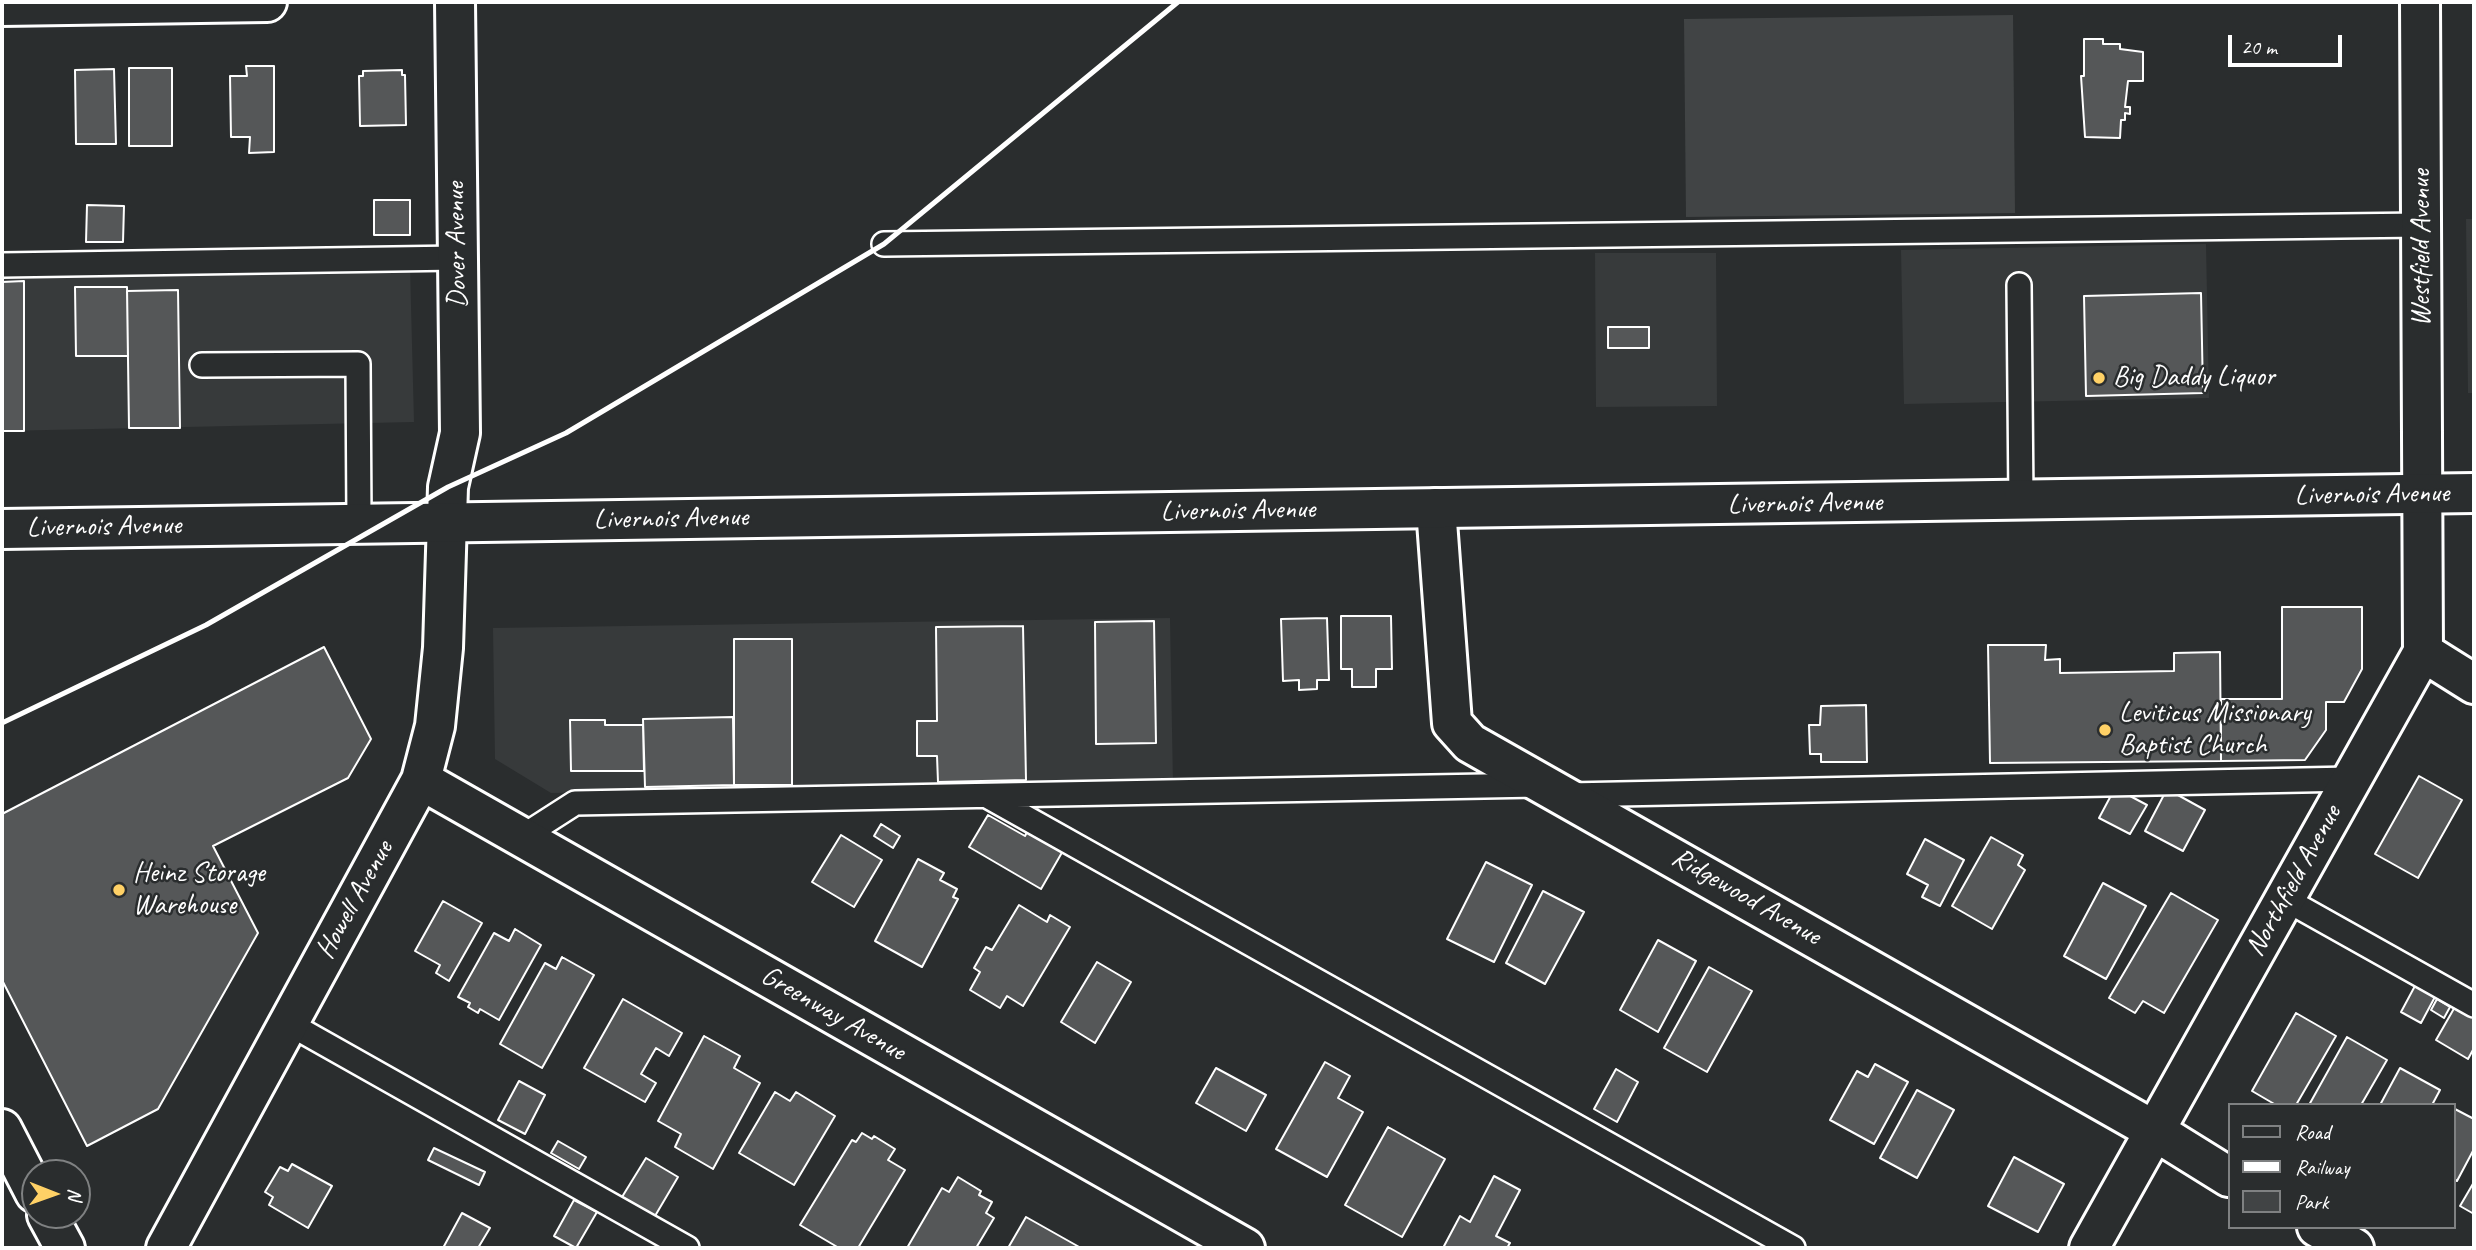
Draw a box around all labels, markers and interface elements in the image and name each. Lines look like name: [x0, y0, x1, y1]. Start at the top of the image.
scale bar: [2231, 21, 2345, 65]
text: 20 m: [2241, 34, 2277, 60]
street label: Westfield Avenue: [2405, 169, 2439, 327]
street label: Dover Avenue: [439, 182, 475, 308]
place label: Big Daddy Liquor: [2113, 361, 2275, 395]
marker: Big Daddy Liquor: [2091, 370, 2107, 386]
street label: Livernois Avenue: [2294, 477, 2450, 513]
street label: Livernois Avenue: [1727, 486, 1883, 522]
street label: Livernois Avenue: [1160, 493, 1316, 529]
street label: Livernois Avenue: [593, 501, 749, 537]
street label: Livernois Avenue: [26, 509, 182, 545]
place label: Leviticus Missionary Baptist Church: [2119, 697, 2311, 763]
marker: Leviticus Missionary Baptist Church: [2097, 722, 2113, 738]
street label: Northfield Avenue: [2239, 800, 2349, 962]
street label: Howell Avenue: [309, 835, 401, 965]
street label: Ridgewood Avenue: [1665, 841, 1827, 953]
place label: Heinz Storage Warehouse: [133, 857, 265, 923]
marker: Heinz Storage Warehouse: [111, 882, 127, 898]
street label: Greenway Avenue: [755, 959, 911, 1069]
legend: [2228, 1103, 2455, 1229]
text: Road: [2295, 1119, 2330, 1145]
text: Railway: [2295, 1154, 2349, 1180]
north arrow: [21, 1159, 91, 1229]
text: N: [63, 1188, 87, 1200]
text: Park: [2295, 1189, 2328, 1215]

